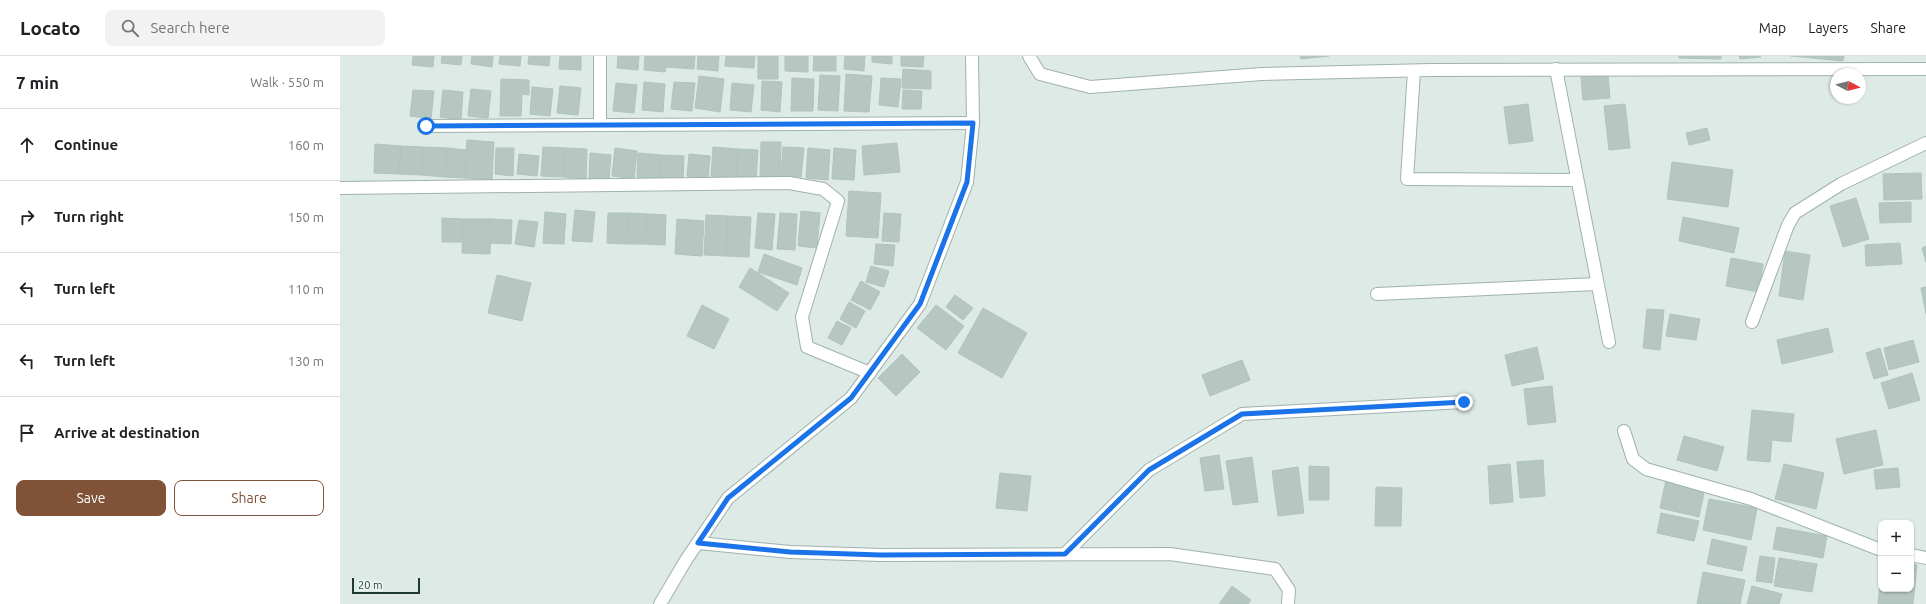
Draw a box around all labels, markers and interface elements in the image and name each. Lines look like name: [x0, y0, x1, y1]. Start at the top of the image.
search box: [105, 10, 385, 46]
text: Locato: [20, 17, 81, 39]
icon: search: [119, 17, 141, 39]
text: Search here: [151, 19, 230, 36]
text: Map: [1759, 20, 1786, 36]
text: Layers: [1808, 20, 1848, 36]
text: Share: [1870, 20, 1906, 36]
north arrow: [1830, 68, 1866, 104]
text: 7 min: [16, 73, 59, 92]
text: Walk · 550 m: [250, 75, 324, 89]
route start: [417, 117, 435, 135]
icon: ahead: [16, 134, 38, 156]
text: Continue: [54, 136, 118, 153]
text: 160 m: [288, 138, 324, 152]
icon: right: [16, 206, 38, 228]
text: Turn right: [54, 208, 124, 225]
text: 150 m: [288, 210, 324, 224]
icon: left: [16, 278, 38, 300]
text: Turn left: [54, 280, 115, 297]
text: 110 m: [288, 282, 324, 296]
icon: left: [16, 350, 38, 372]
text: Turn left: [54, 352, 115, 369]
text: 130 m: [288, 354, 324, 368]
route end: [1455, 393, 1473, 411]
icon: arrive: [16, 422, 38, 444]
text: Arrive at destination: [54, 424, 200, 441]
button: Save: [16, 480, 166, 516]
button: Share: [174, 480, 324, 516]
map controls: [1878, 520, 1914, 592]
button: +: [1878, 520, 1914, 556]
button: −: [1878, 556, 1914, 592]
scale bar: [352, 576, 420, 595]
text: 20 m: [358, 579, 382, 591]

